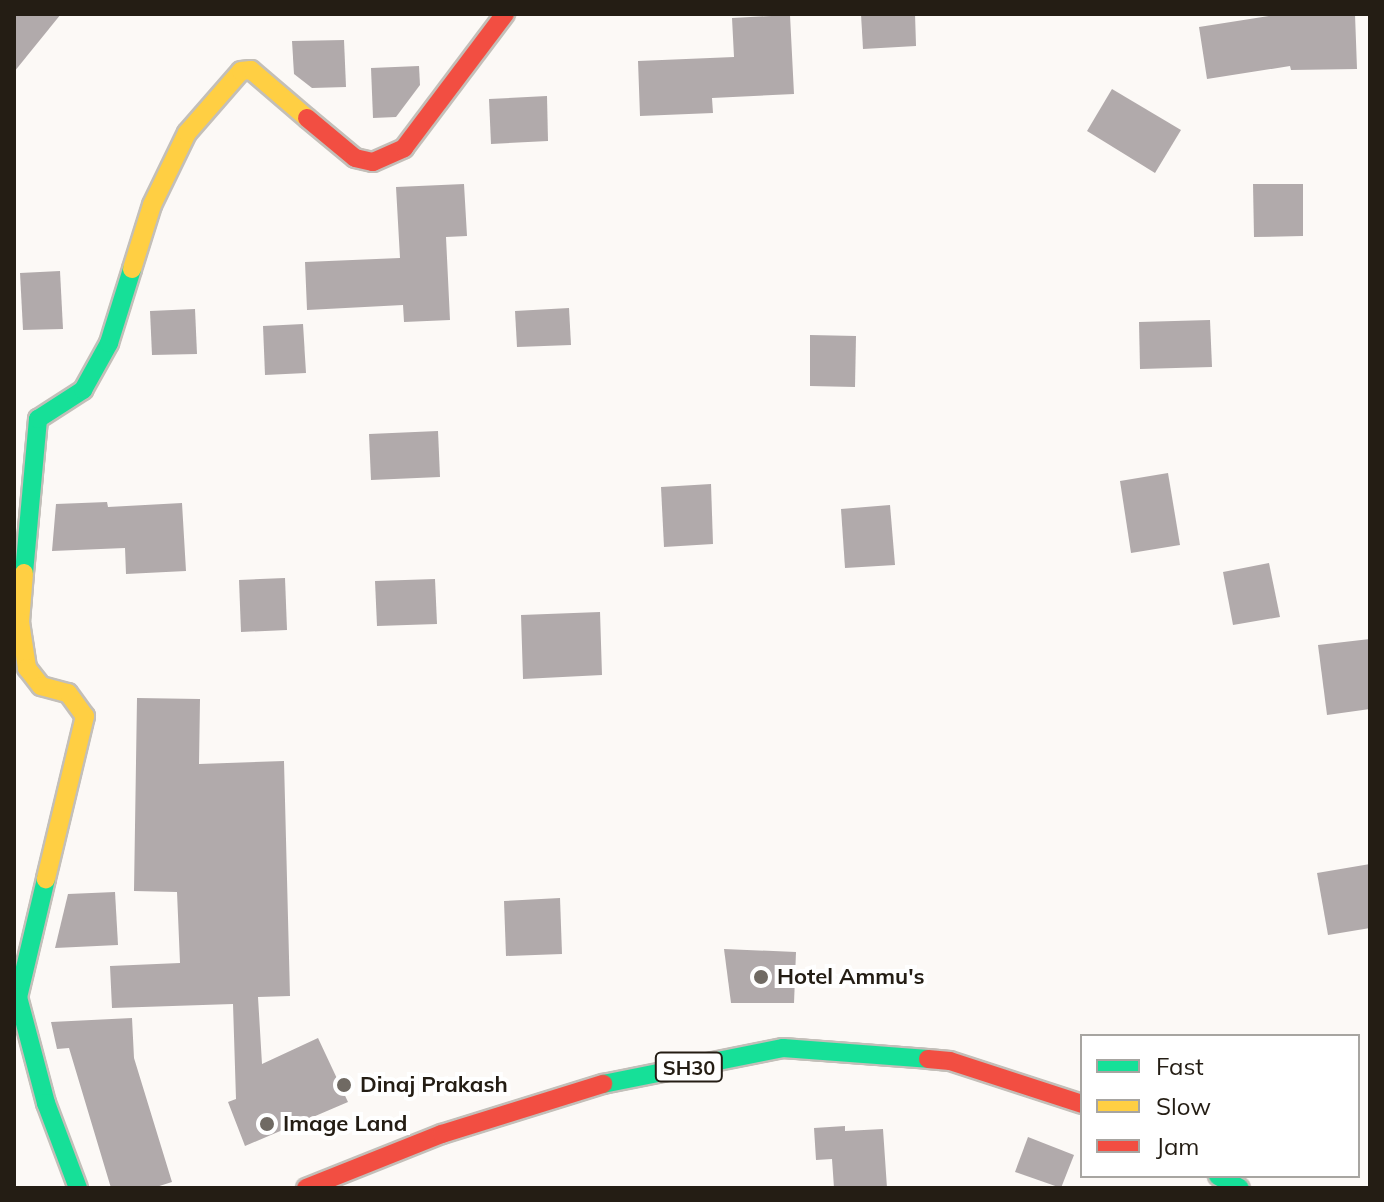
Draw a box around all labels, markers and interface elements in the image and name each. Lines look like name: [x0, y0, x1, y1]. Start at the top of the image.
place label: Hotel Ammu's: [777, 964, 925, 990]
marker: Hotel Ammu's: [752, 968, 770, 986]
legend: [1080, 1034, 1360, 1178]
road number: SH30: [653, 1051, 725, 1083]
text: Fast: [1156, 1051, 1204, 1081]
place label: Dinaj Prakash: [360, 1072, 508, 1098]
marker: Dinaj Prakash: [335, 1076, 353, 1094]
text: Slow: [1156, 1091, 1211, 1121]
place label: Image Land: [283, 1111, 407, 1137]
marker: Image Land: [258, 1115, 276, 1133]
text: Jam: [1156, 1131, 1199, 1161]

